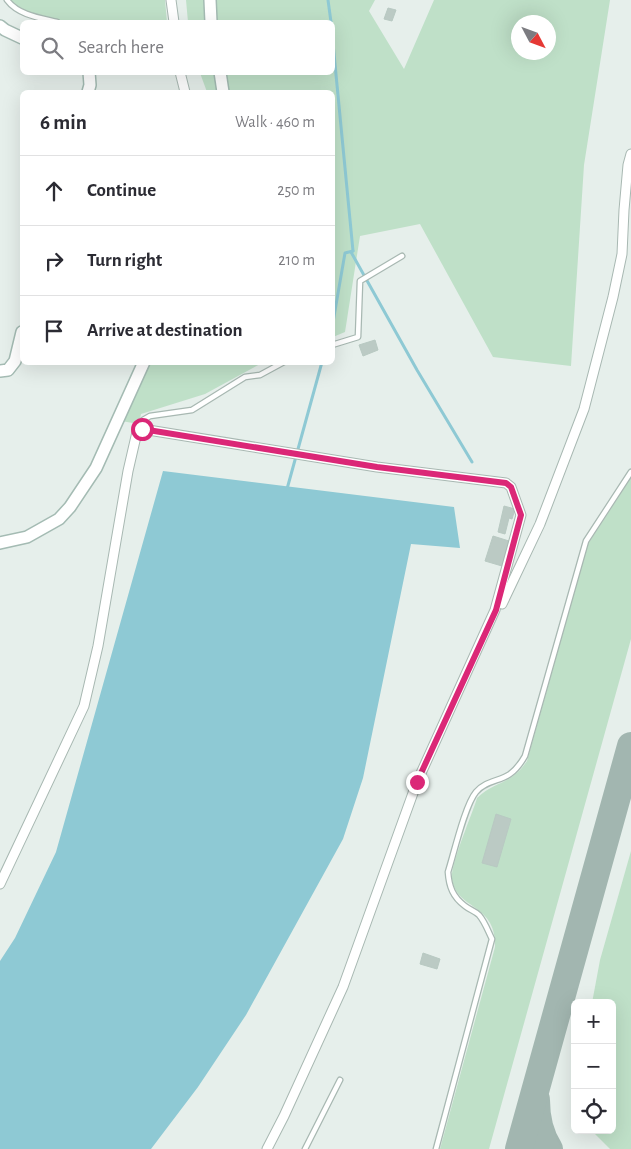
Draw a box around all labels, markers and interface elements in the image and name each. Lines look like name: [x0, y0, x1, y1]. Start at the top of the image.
north arrow: [511, 15, 556, 60]
search box: [20, 20, 335, 75]
icon: search: [38, 34, 66, 62]
text: Search here: [78, 38, 164, 57]
text: 6 min: [40, 112, 87, 133]
text: Walk · 460 m: [235, 114, 315, 130]
icon: ahead: [40, 177, 68, 205]
text: Continue: [87, 181, 156, 200]
text: 250 m: [277, 182, 315, 198]
icon: right: [40, 247, 68, 275]
text: Turn right: [87, 251, 162, 270]
text: 210 m: [278, 252, 315, 268]
icon: arrive: [40, 317, 68, 345]
text: Arrive at destination: [87, 321, 243, 340]
route start: [131, 418, 154, 441]
route end: [406, 771, 429, 794]
map controls: [571, 999, 616, 1134]
button: +: [571, 999, 616, 1044]
button: −: [571, 1044, 616, 1089]
button: locate: [571, 1089, 616, 1134]

